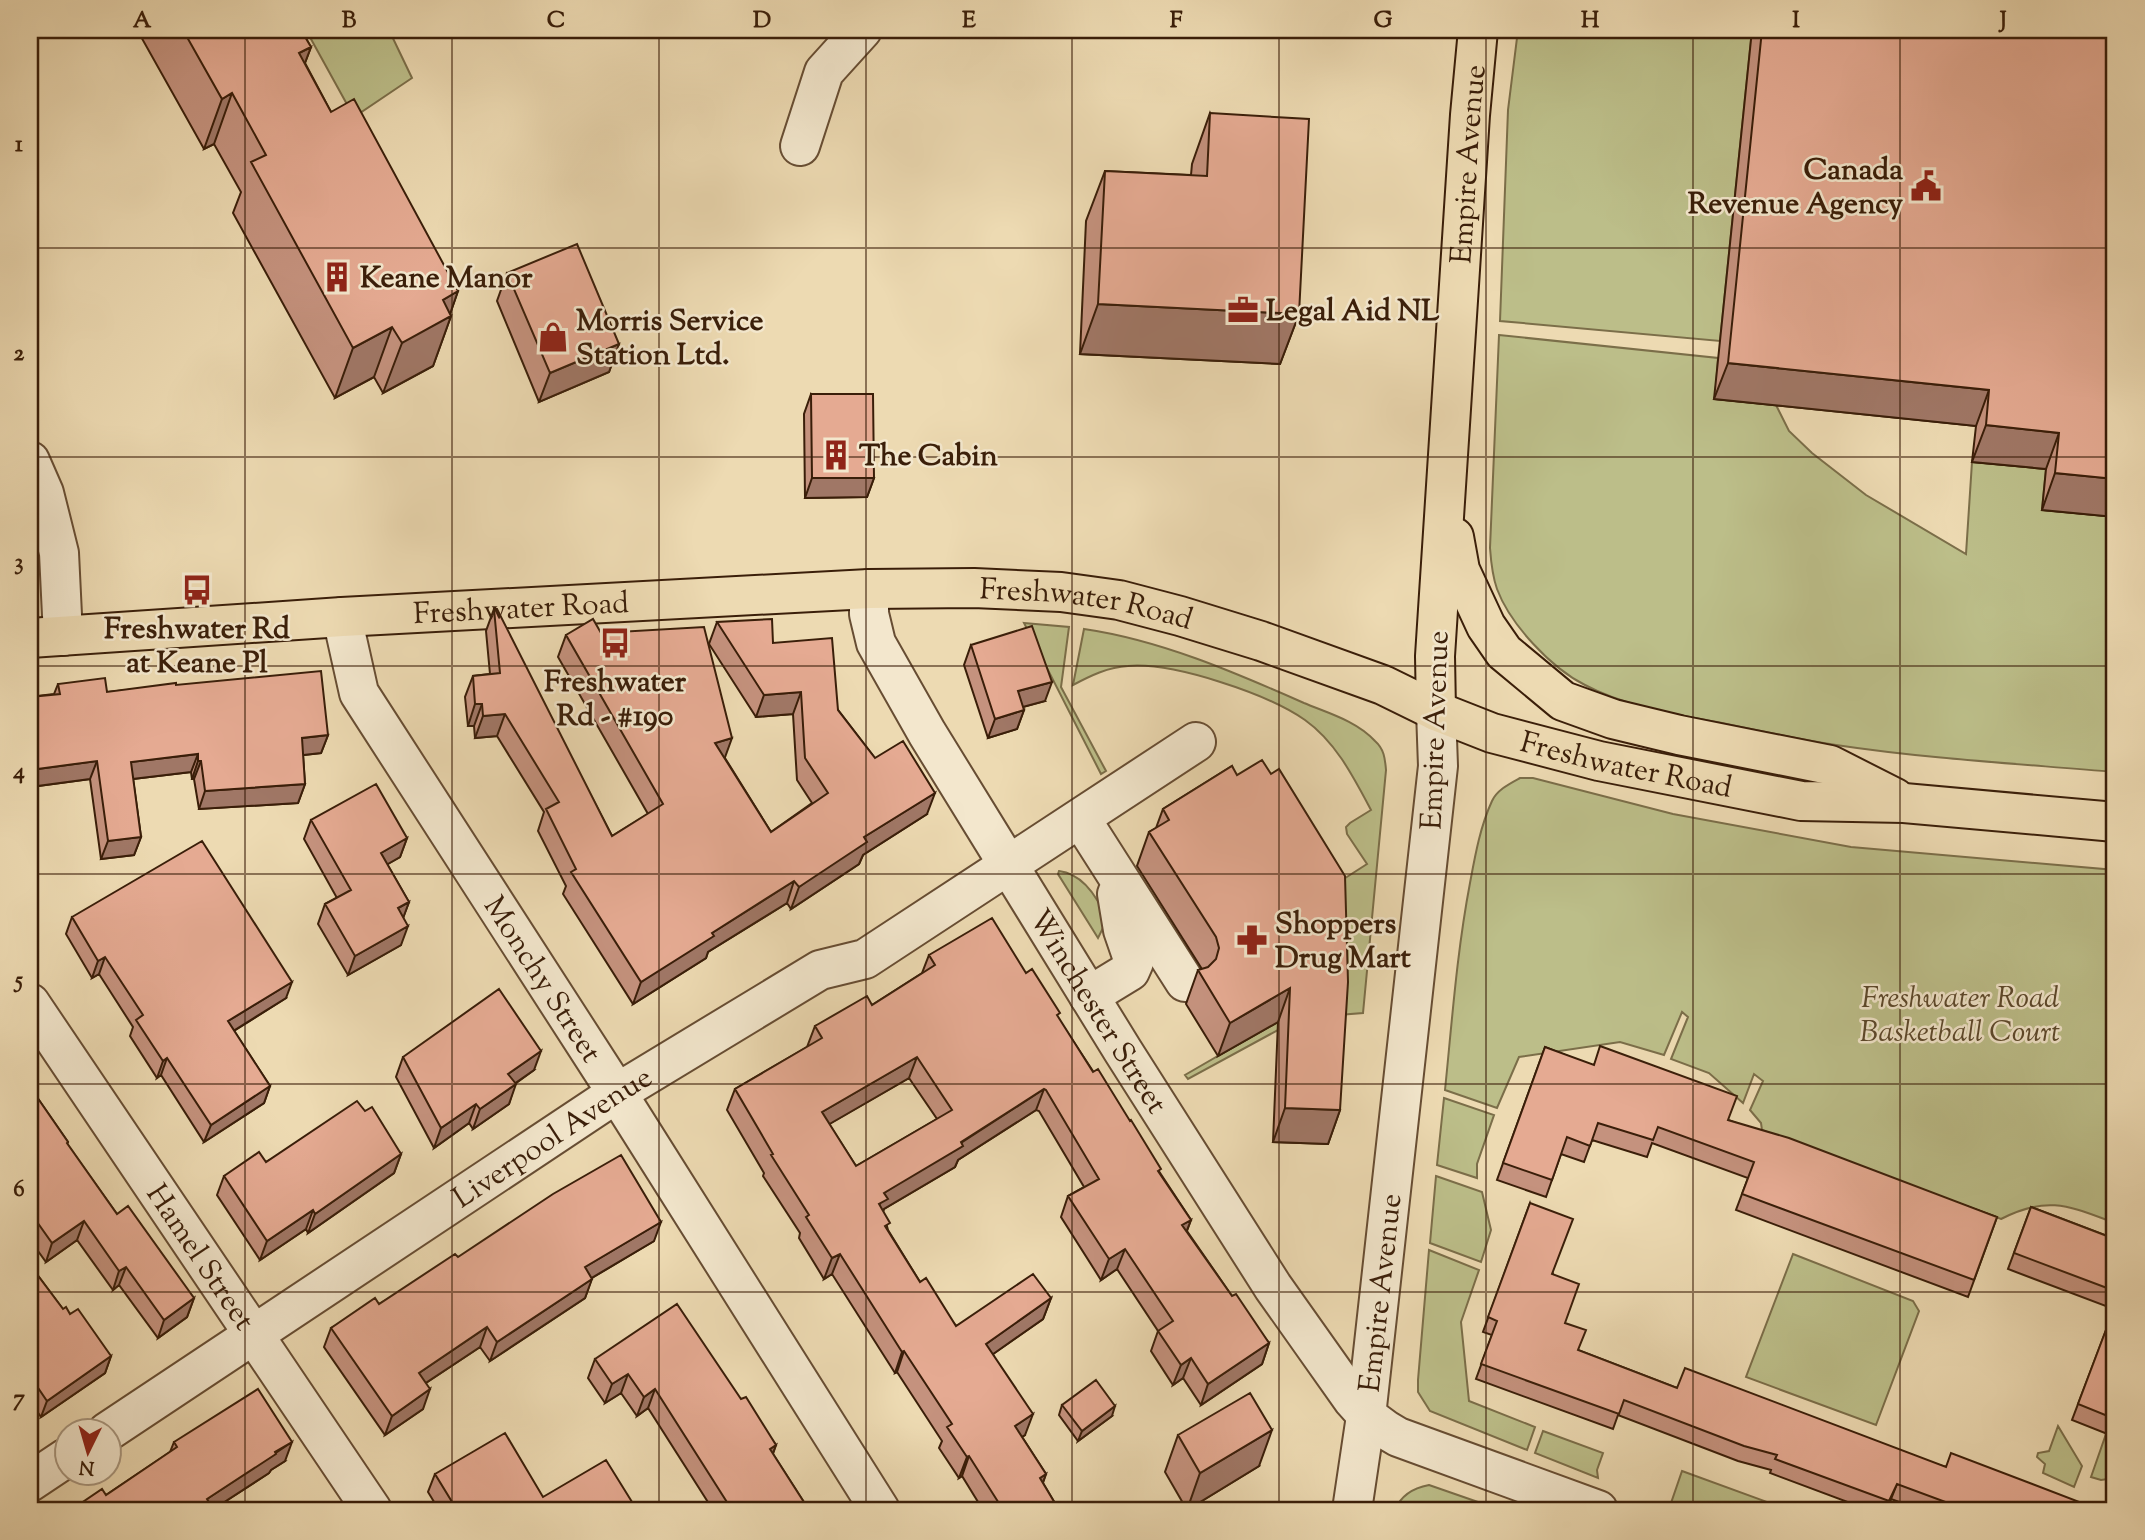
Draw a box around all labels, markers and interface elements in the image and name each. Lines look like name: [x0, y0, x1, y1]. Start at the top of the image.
text: A: [133, 5, 152, 38]
text: B: [342, 5, 357, 38]
text: C: [547, 5, 565, 38]
text: D: [753, 5, 771, 38]
text: E: [962, 5, 976, 38]
text: F: [1170, 5, 1183, 38]
text: G: [1374, 5, 1393, 38]
text: H: [1581, 5, 1600, 38]
text: I: [1792, 5, 1800, 38]
text: J: [1998, 5, 2007, 38]
street label: Empire Avenue: [1441, 63, 1499, 265]
text: 1: [15, 129, 23, 162]
place label: Canada Revenue Agency: [1688, 150, 1903, 227]
public building icon: Canada Revenue Agency: [1909, 169, 1943, 203]
place label: Keane Manor: [360, 258, 533, 301]
building icon: Keane Manor: [320, 260, 354, 294]
place label: Legal Aid NL: [1266, 291, 1439, 334]
office icon: Legal Aid NL: [1226, 293, 1260, 327]
place label: Morris Service Station Ltd.: [576, 301, 763, 378]
shop icon: Morris Service Station Ltd.: [536, 320, 570, 354]
text: 2: [14, 338, 25, 371]
place label: The Cabin: [859, 436, 998, 479]
building icon: The Cabin: [819, 438, 853, 472]
text: 3: [14, 547, 24, 580]
street label: Freshwater Road: [979, 569, 1198, 643]
bus stop icon: Freshwater Rd at Keane Pl: [180, 573, 214, 607]
street label: Freshwater Road: [412, 583, 630, 637]
place label: Freshwater Rd at Keane Pl: [104, 609, 290, 686]
bus stop icon: Freshwater Rd - #190: [598, 626, 632, 660]
street label: Empire Avenue: [1412, 630, 1461, 831]
place label: Freshwater Rd - #190: [544, 662, 687, 739]
street label: Freshwater Road: [1515, 722, 1736, 811]
text: 4: [12, 756, 25, 789]
street label: Monchy Street: [472, 888, 611, 1072]
street label: Winchester Street: [1017, 902, 1177, 1123]
place label: Shoppers Drug Mart: [1275, 904, 1412, 981]
pharmacy icon: Shoppers Drug Mart: [1235, 923, 1269, 957]
text: 5: [13, 965, 23, 998]
park label: Freshwater Road Basketball Court: [1860, 978, 2060, 1055]
street label: Liverpool Avenue: [445, 1058, 661, 1220]
text: 6: [13, 1174, 25, 1207]
street label: Hamel Street: [134, 1176, 264, 1340]
street label: Empire Avenue: [1350, 1192, 1414, 1395]
text: 7: [13, 1383, 25, 1416]
north arrow: [52, 1418, 122, 1488]
text: N: [78, 1452, 95, 1481]

